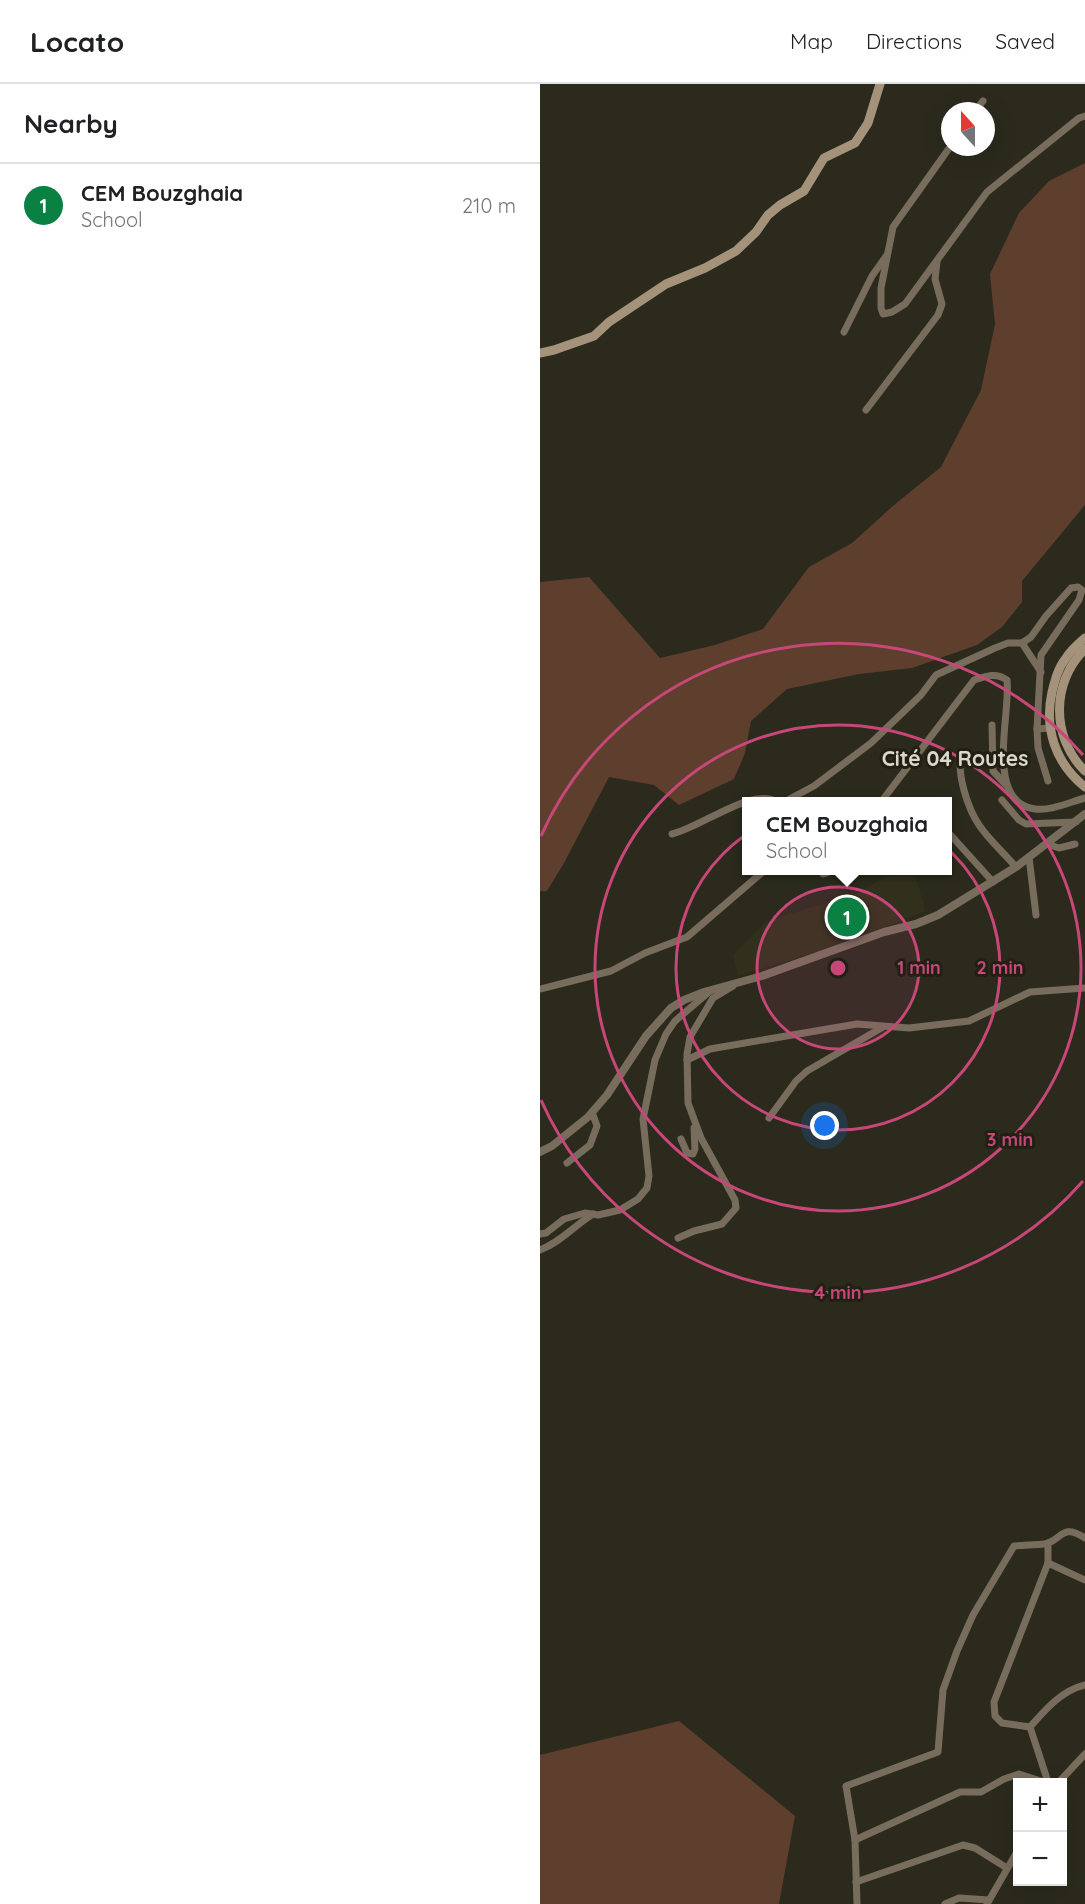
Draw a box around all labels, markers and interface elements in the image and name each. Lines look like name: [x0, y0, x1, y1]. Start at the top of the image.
text: Locato: [30, 24, 124, 59]
text: Map: [790, 28, 833, 54]
text: Directions: [866, 28, 962, 54]
text: Saved: [995, 28, 1055, 54]
north arrow: [941, 102, 995, 156]
text: Nearby: [24, 107, 118, 140]
text: CEM Bouzghaia: [81, 179, 243, 207]
text: 1: [40, 193, 47, 218]
text: 210 m: [462, 193, 516, 218]
text: School: [81, 207, 143, 232]
district label: Cité 04 Routes: [882, 745, 1028, 771]
popup: [742, 797, 952, 875]
text: CEM Bouzghaia: [766, 810, 928, 838]
text: School: [766, 838, 828, 863]
pin: 1: [828, 894, 866, 940]
text: 1 min: [897, 956, 941, 979]
text: 2 min: [977, 956, 1023, 979]
centre of rings: [828, 958, 848, 978]
your location: [810, 1111, 839, 1140]
text: 3 min: [987, 1128, 1033, 1151]
text: 4 min: [814, 1281, 862, 1304]
map controls: [1013, 1778, 1067, 1886]
button: +: [1013, 1778, 1067, 1832]
button: −: [1013, 1832, 1067, 1886]

